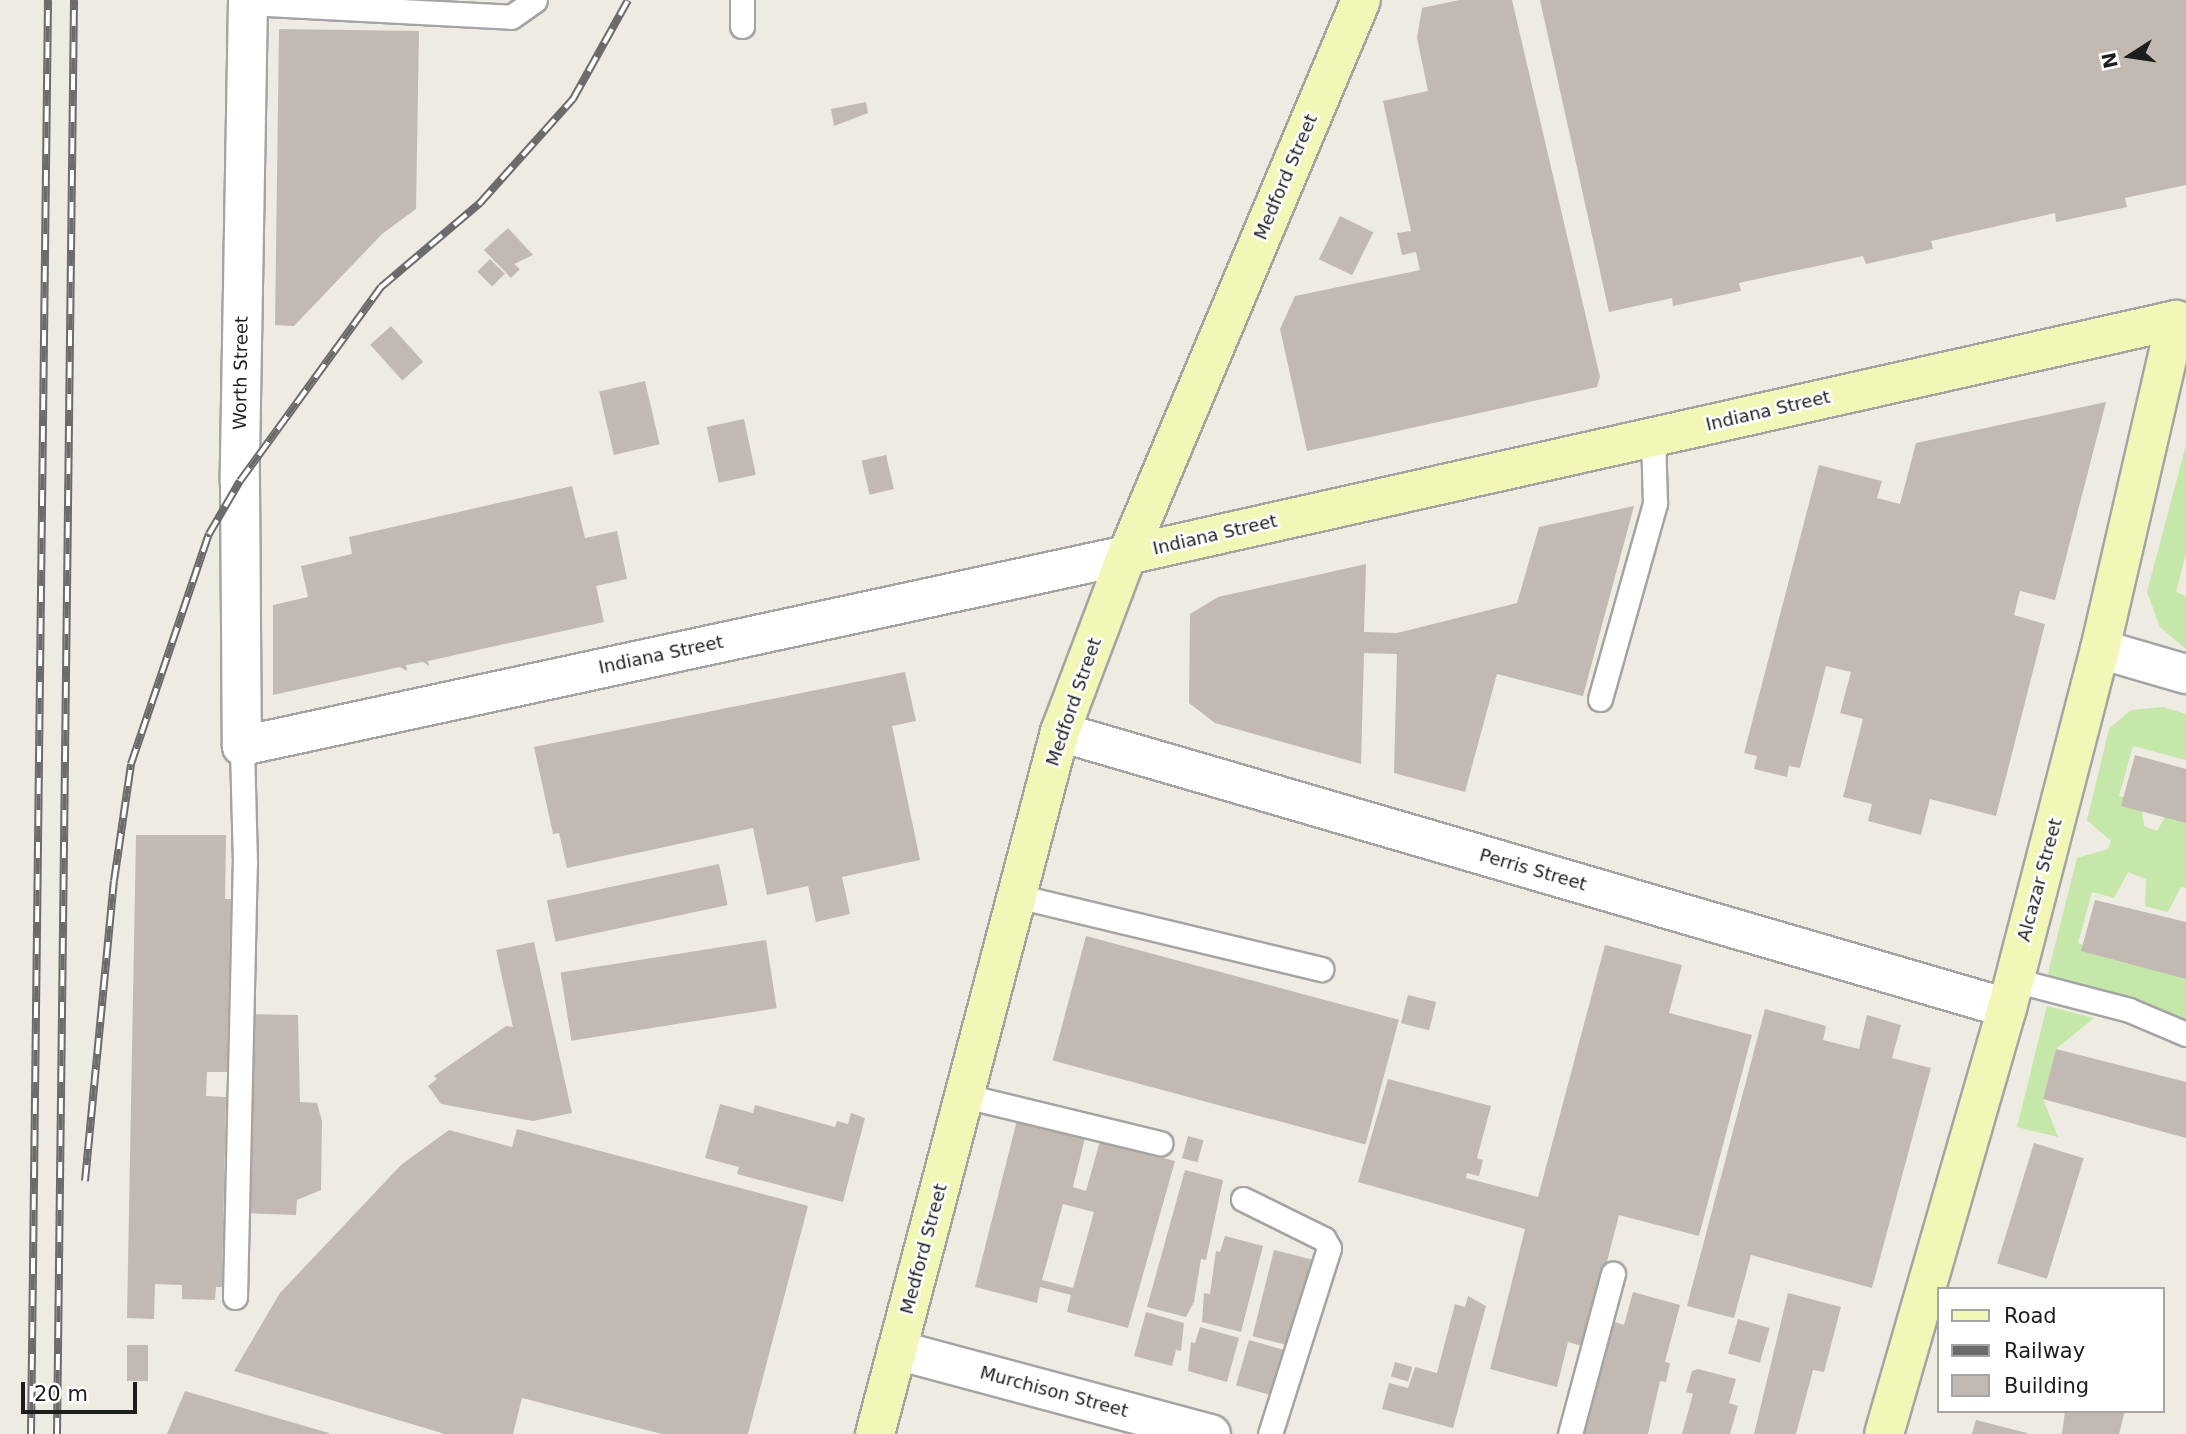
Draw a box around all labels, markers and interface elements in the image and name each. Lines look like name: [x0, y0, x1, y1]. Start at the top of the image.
north arrow: [2095, 21, 2165, 91]
text: N: [2097, 50, 2122, 70]
street label: Medford Street: [1250, 111, 1322, 243]
street label: Worth Street: [229, 316, 253, 430]
street label: Indiana Street: [1704, 386, 1832, 436]
street label: Indiana Street: [1151, 510, 1279, 560]
street label: Indiana Street: [597, 631, 725, 679]
street label: Medford Street: [1042, 635, 1106, 769]
street label: Alcazar Street: [2013, 816, 2067, 944]
street label: Perris Street: [1477, 844, 1589, 896]
street label: Medford Street: [896, 1181, 952, 1317]
legend: [1938, 1287, 2165, 1413]
text: Road: [2004, 1304, 2057, 1328]
text: Railway: [2004, 1339, 2085, 1363]
street label: Murchison Street: [978, 1362, 1130, 1422]
scale bar: [24, 1368, 140, 1412]
text: Building: [2004, 1374, 2089, 1398]
text: 20 m: [34, 1382, 88, 1406]

